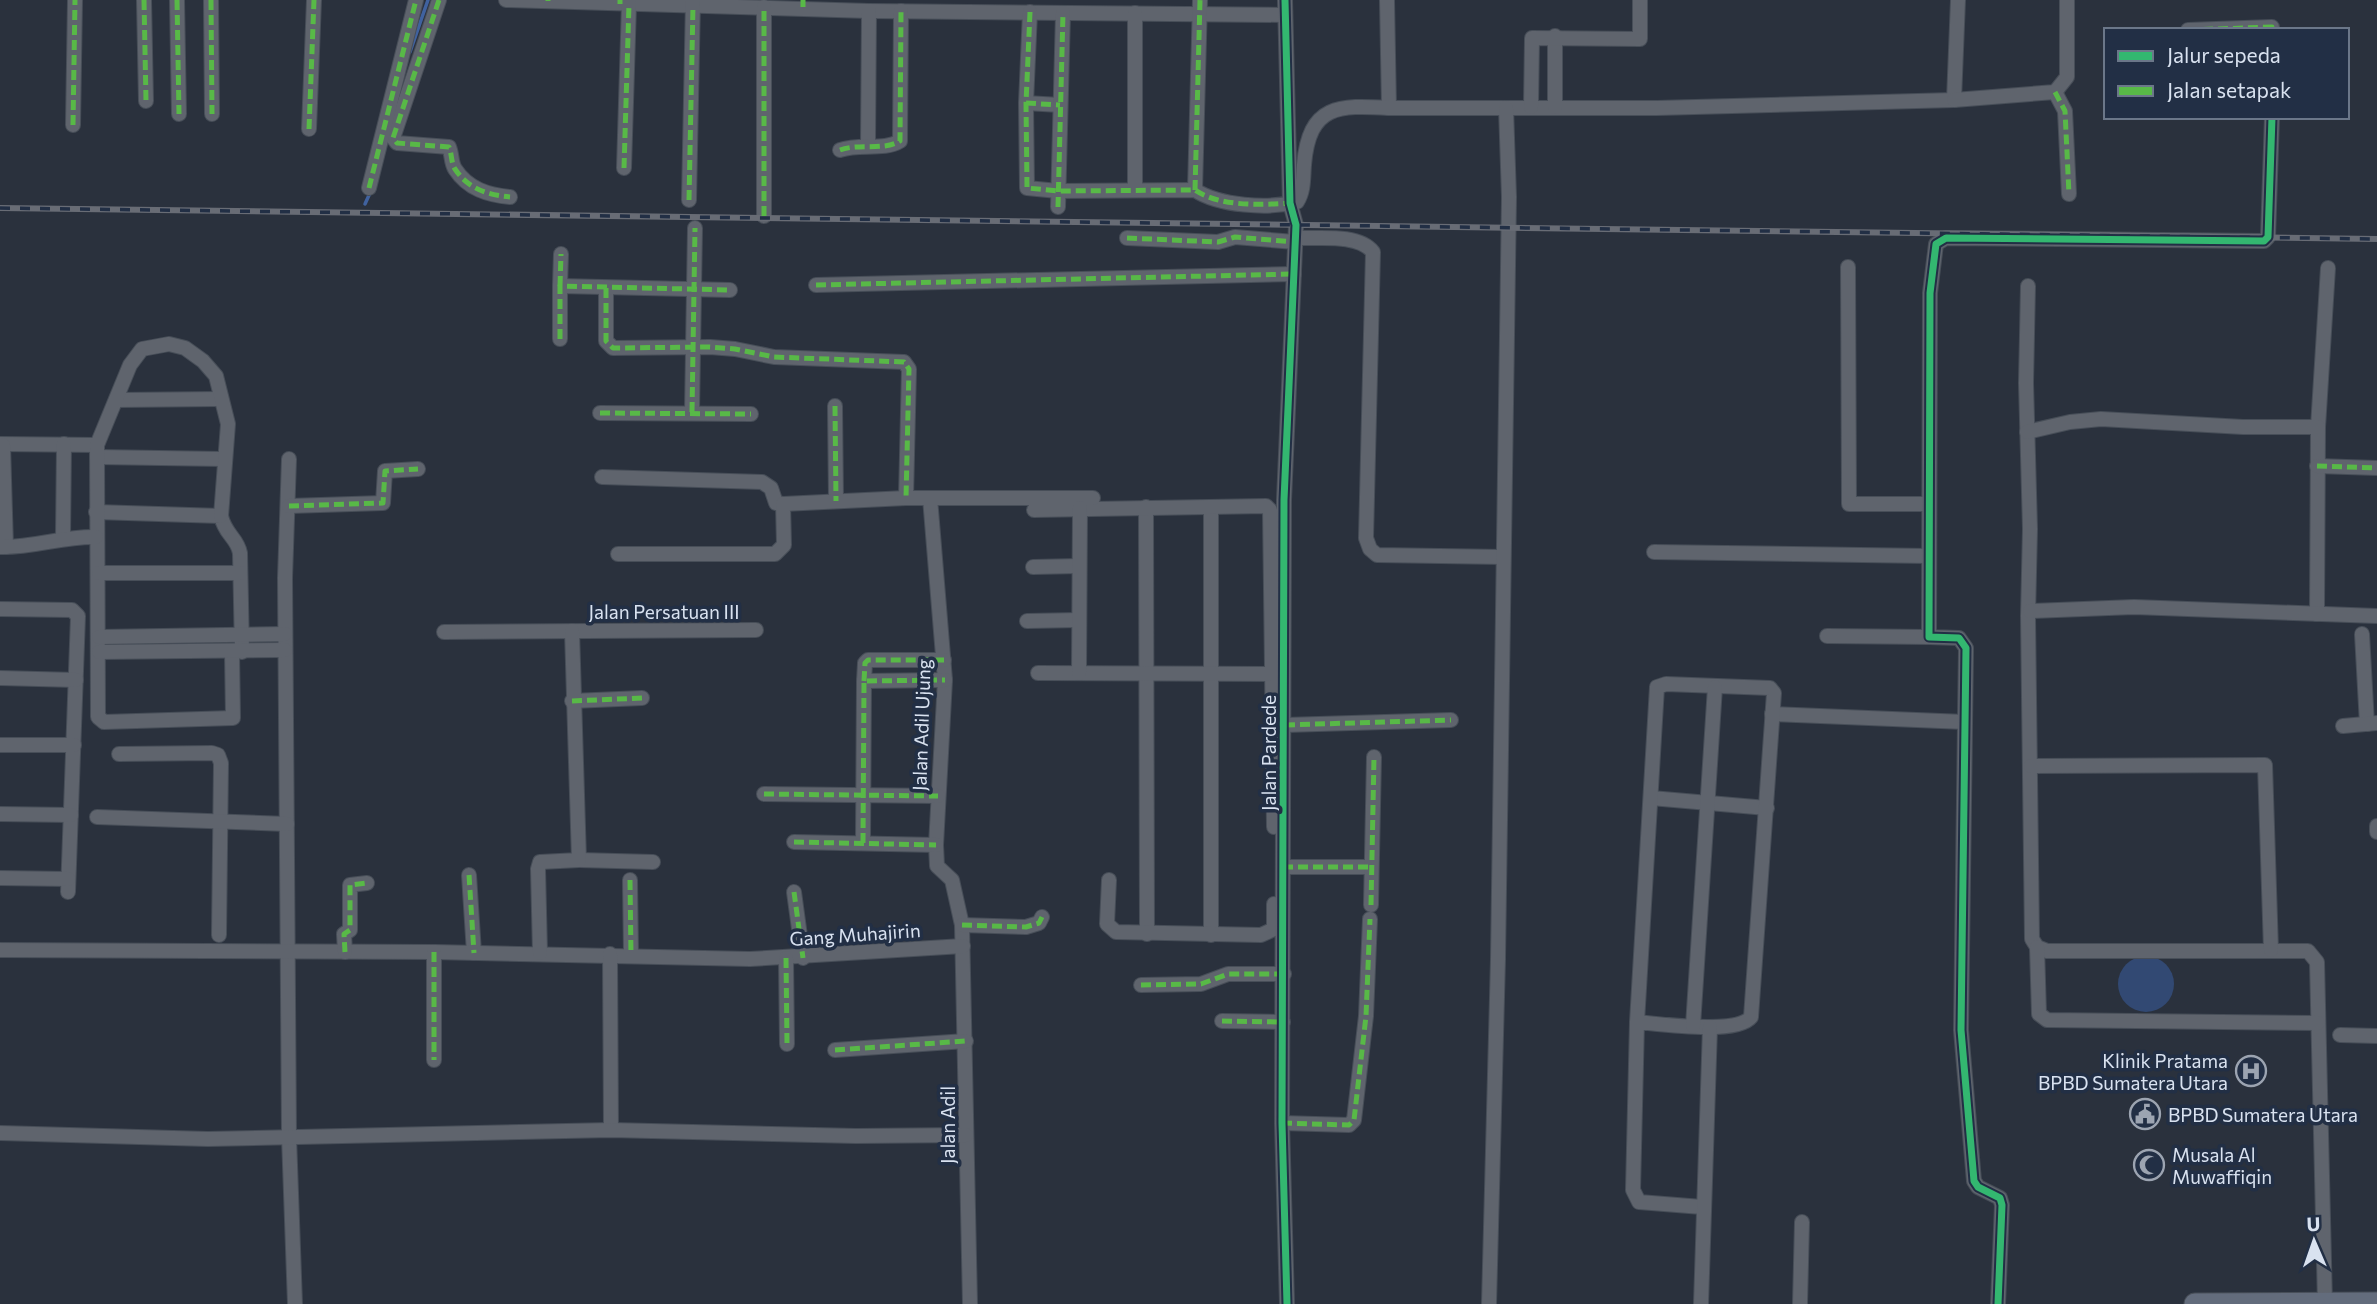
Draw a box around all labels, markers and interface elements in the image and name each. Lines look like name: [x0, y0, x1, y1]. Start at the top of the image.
legend: [2104, 28, 2349, 119]
text: Jalur sepeda: [2167, 42, 2281, 67]
text: Jalan setapak: [2167, 77, 2291, 102]
street label: Jalan Persatuan III: [588, 600, 740, 623]
street label: Jalan Adil Ujung: [907, 658, 935, 792]
street label: Jalan Pardede: [1257, 695, 1280, 811]
street label: Gang Muhajirin: [789, 918, 921, 950]
place label: Klinik Pratama BPBD Sumatera Utara: [2038, 1049, 2228, 1094]
hospital icon: Klinik Pratama BPBD Sumatera Utara: [2234, 1054, 2268, 1088]
street label: Jalan Adil: [936, 1086, 959, 1164]
public building icon: BPBD Sumatera Utara: [2128, 1097, 2162, 1131]
place label: BPBD Sumatera Utara: [2168, 1103, 2358, 1126]
place label: Musala Al Muwaffiqin: [2172, 1143, 2272, 1188]
mosque icon: Musala Al Muwaffiqin: [2132, 1148, 2166, 1182]
north arrow: [2279, 1206, 2349, 1276]
text: U: [2306, 1212, 2321, 1235]

